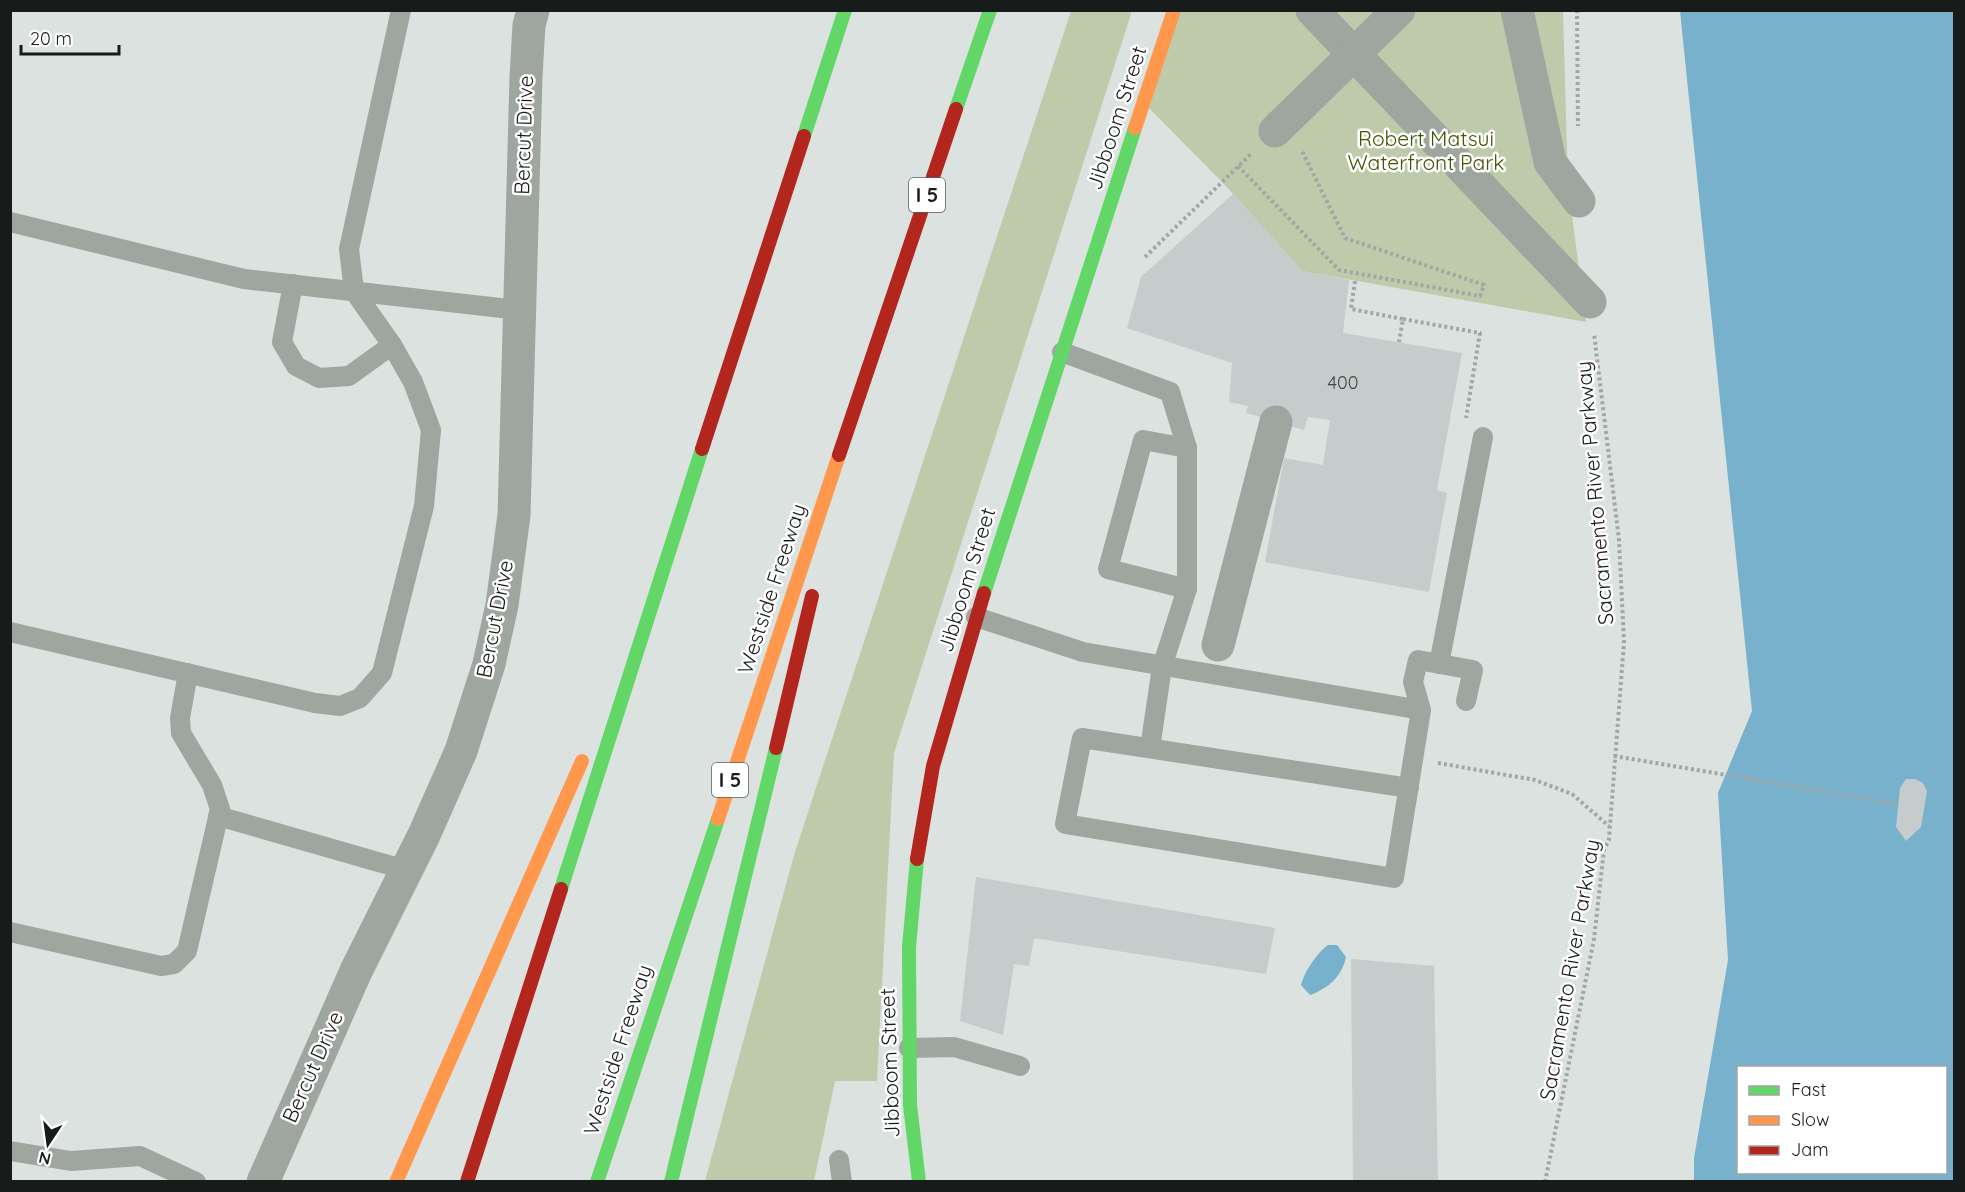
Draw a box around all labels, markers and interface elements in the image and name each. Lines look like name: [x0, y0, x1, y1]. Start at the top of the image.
scale bar: [21, 18, 118, 56]
text: 20 m: [30, 27, 72, 50]
street label: Jibboom Street: [1081, 43, 1152, 193]
street label: Bercut Drive: [508, 75, 538, 195]
park label: Robert Matsui Waterfront Park: [1347, 125, 1505, 175]
road number: I 5: [909, 178, 945, 212]
street label: Sacramento River Parkway: [1570, 360, 1618, 626]
house number: 400: [1328, 371, 1358, 394]
street label: Westside Freeway: [731, 500, 811, 677]
street label: Jibboom Street: [932, 504, 1000, 655]
street label: Bercut Drive: [470, 558, 518, 680]
road number: I 5: [712, 763, 748, 797]
street label: Sacramento River Parkway: [1533, 837, 1605, 1102]
street label: Westside Freeway: [577, 961, 657, 1138]
street label: Jibboom Street: [873, 988, 905, 1138]
street label: Bercut Drive: [276, 1007, 348, 1126]
legend: [1737, 1066, 1947, 1174]
text: Fast: [1791, 1078, 1826, 1101]
text: Slow: [1791, 1108, 1829, 1131]
north arrow: [18, 1114, 78, 1174]
text: Jam: [1791, 1138, 1829, 1161]
text: N: [37, 1148, 53, 1170]

